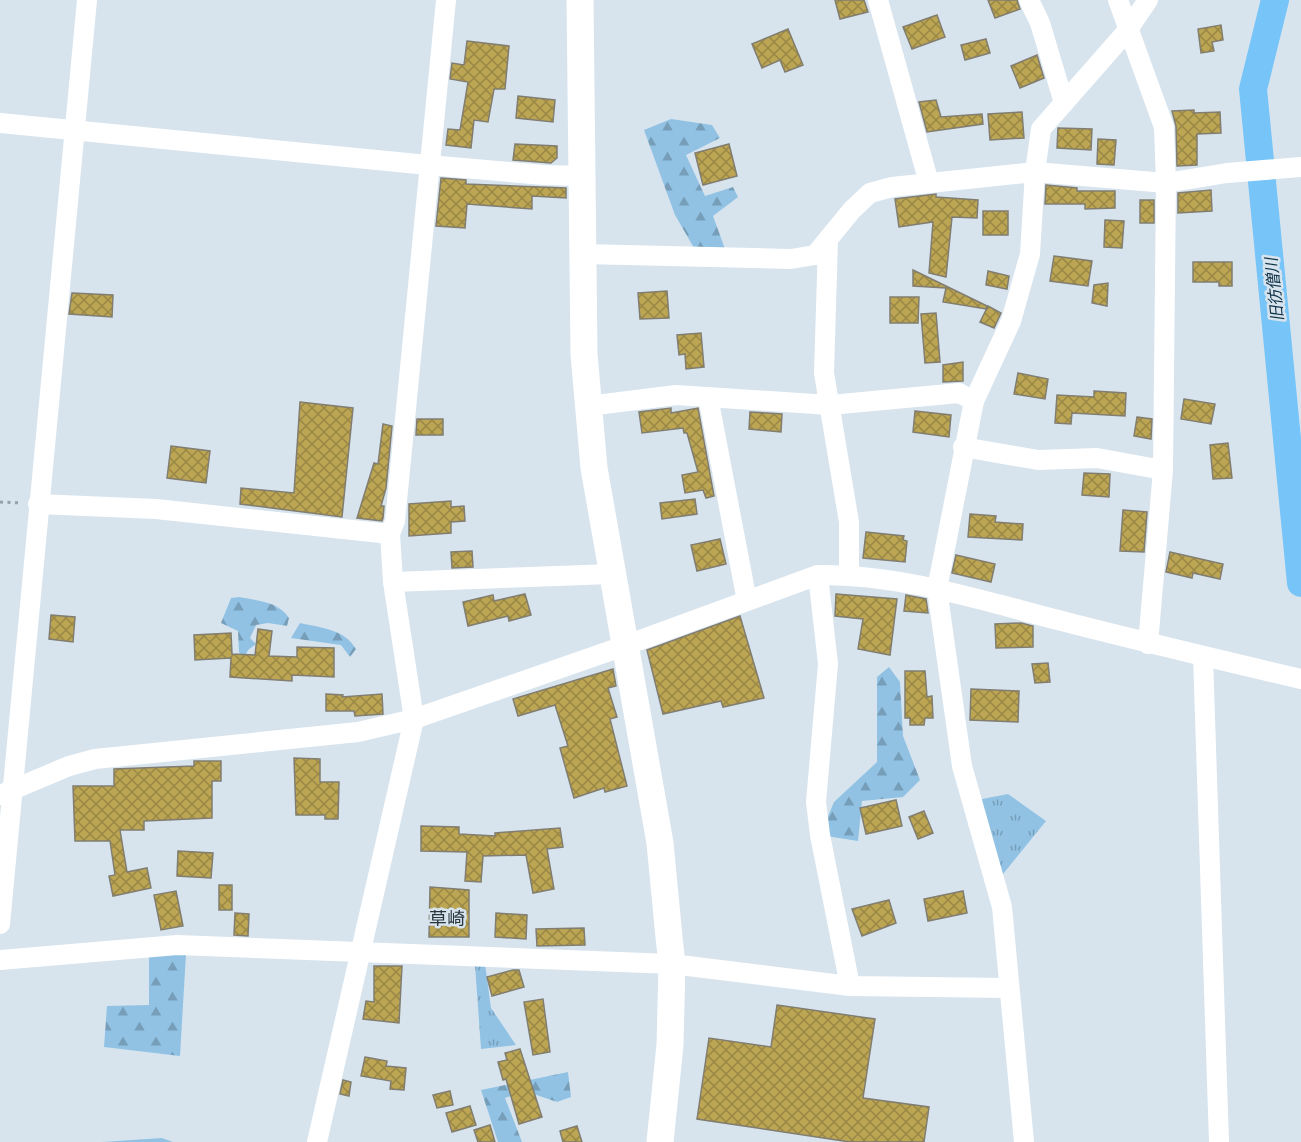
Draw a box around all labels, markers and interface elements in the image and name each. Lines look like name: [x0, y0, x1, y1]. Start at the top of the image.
water label: 旧彷僧川: [1258, 255, 1288, 323]
district label: 草崎: [429, 904, 465, 930]

